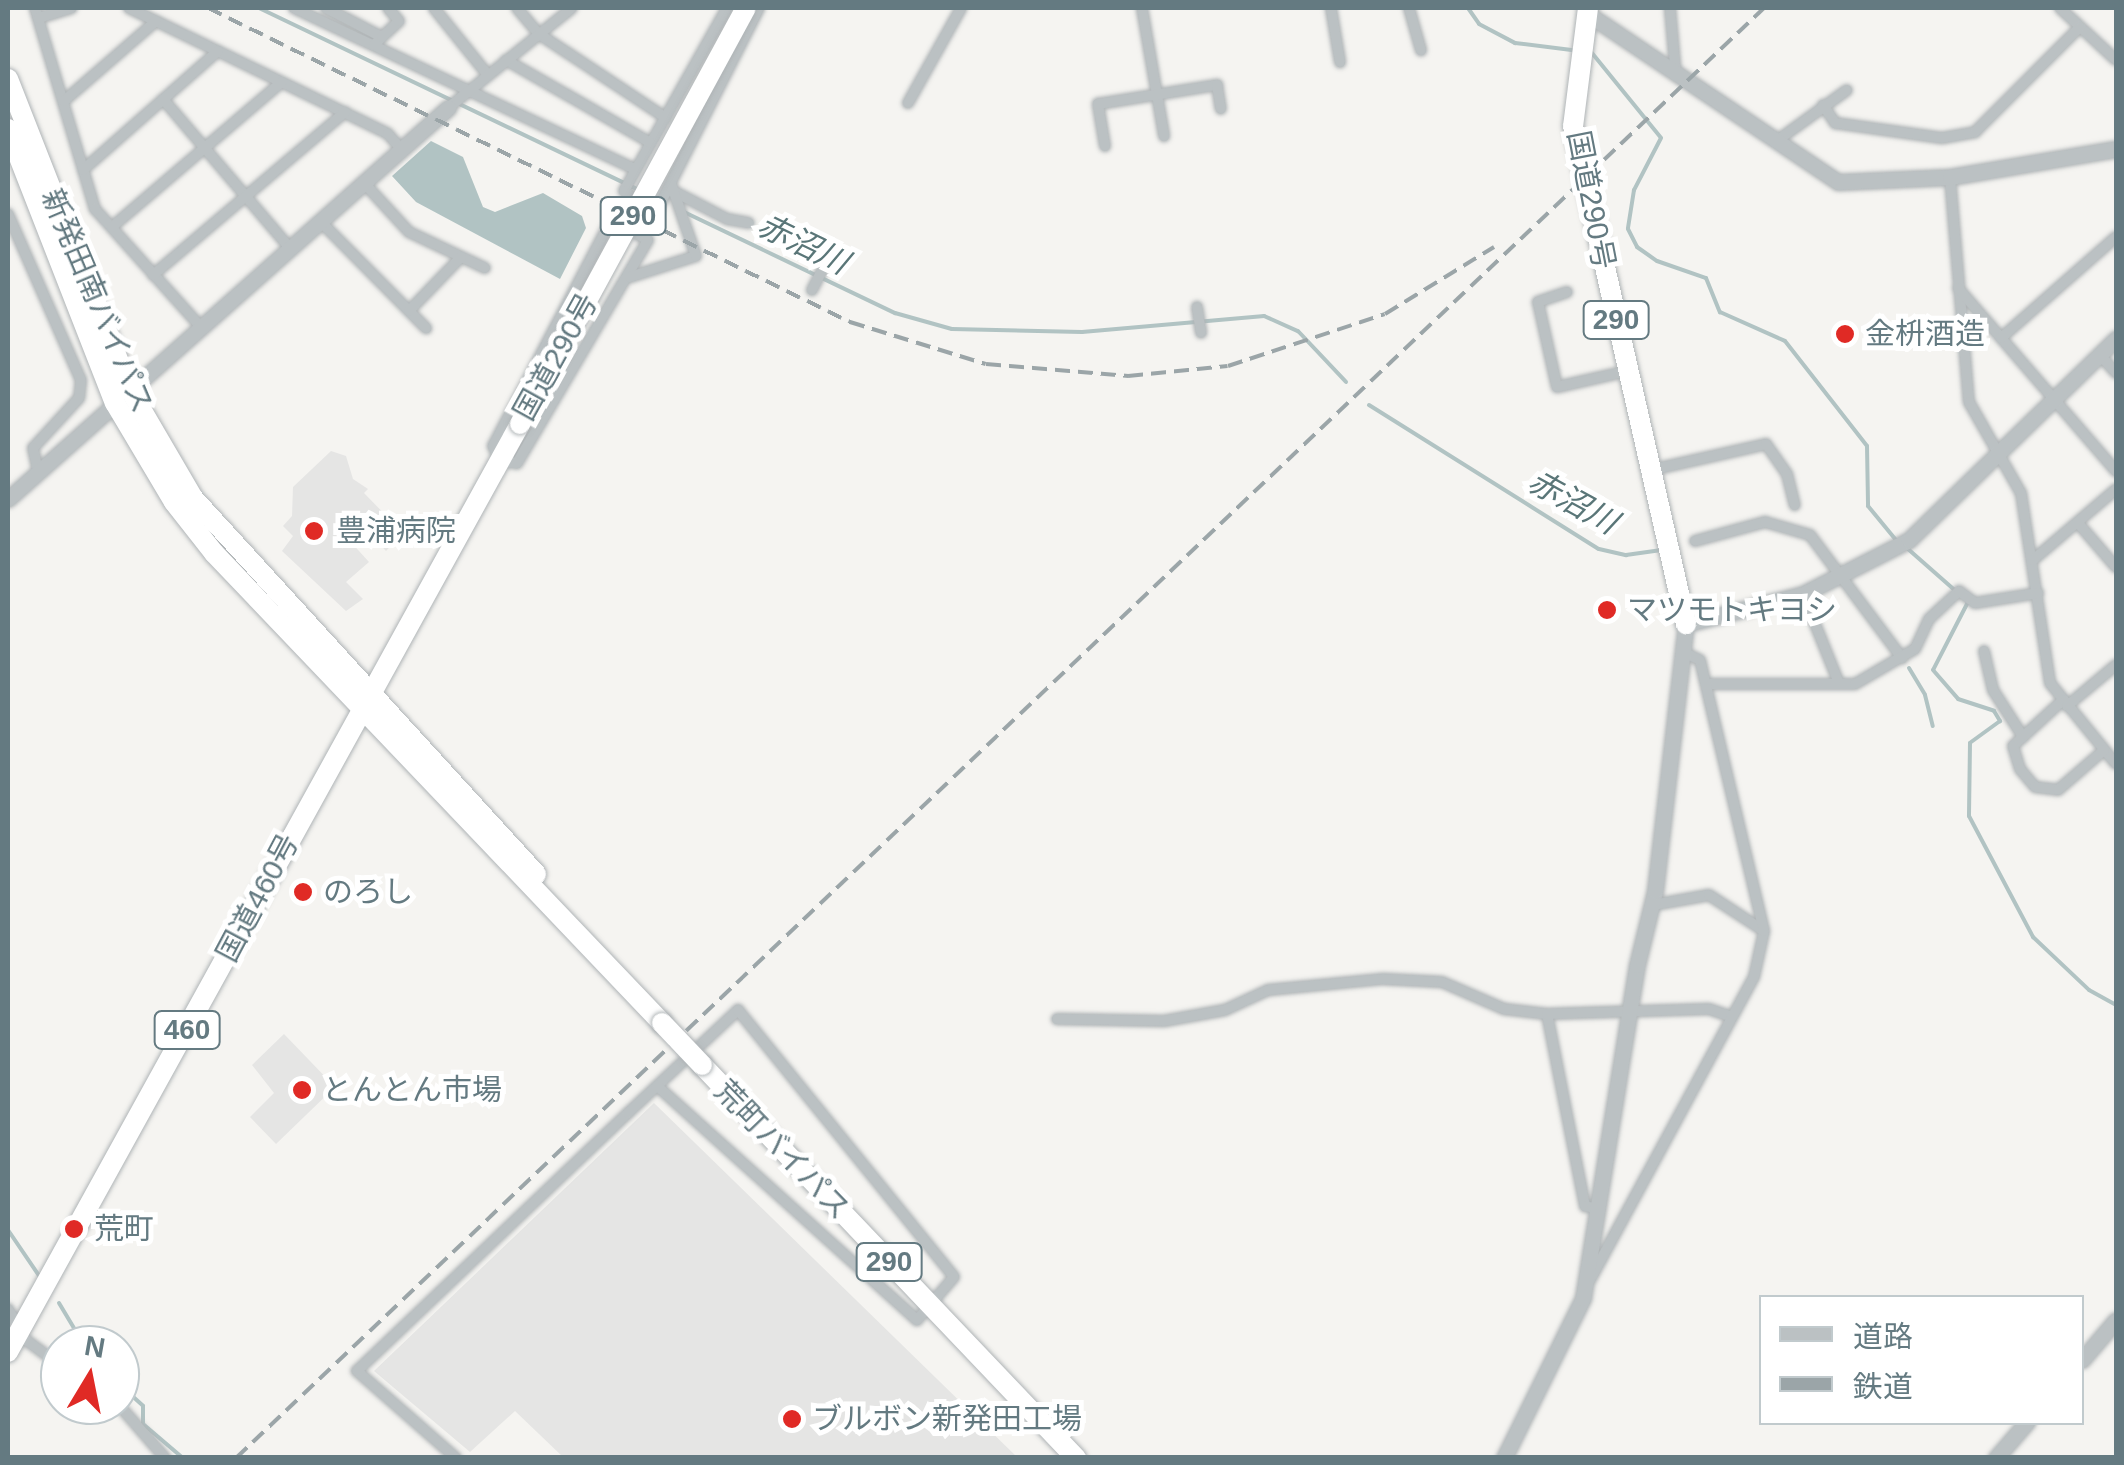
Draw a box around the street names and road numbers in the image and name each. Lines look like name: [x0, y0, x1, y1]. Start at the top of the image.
street label: 国道290号: [1560, 128, 1622, 272]
street label: 新発田南バイパス: [34, 184, 160, 418]
road number: 290: [598, 193, 668, 239]
street label: 国道290号: [506, 287, 606, 427]
road number: 290: [1581, 297, 1651, 343]
street label: 国道460号: [209, 828, 307, 968]
road number: 460: [152, 1007, 222, 1053]
street label: 荒町バイパス: [707, 1073, 857, 1227]
road number: 290: [854, 1239, 924, 1285]

